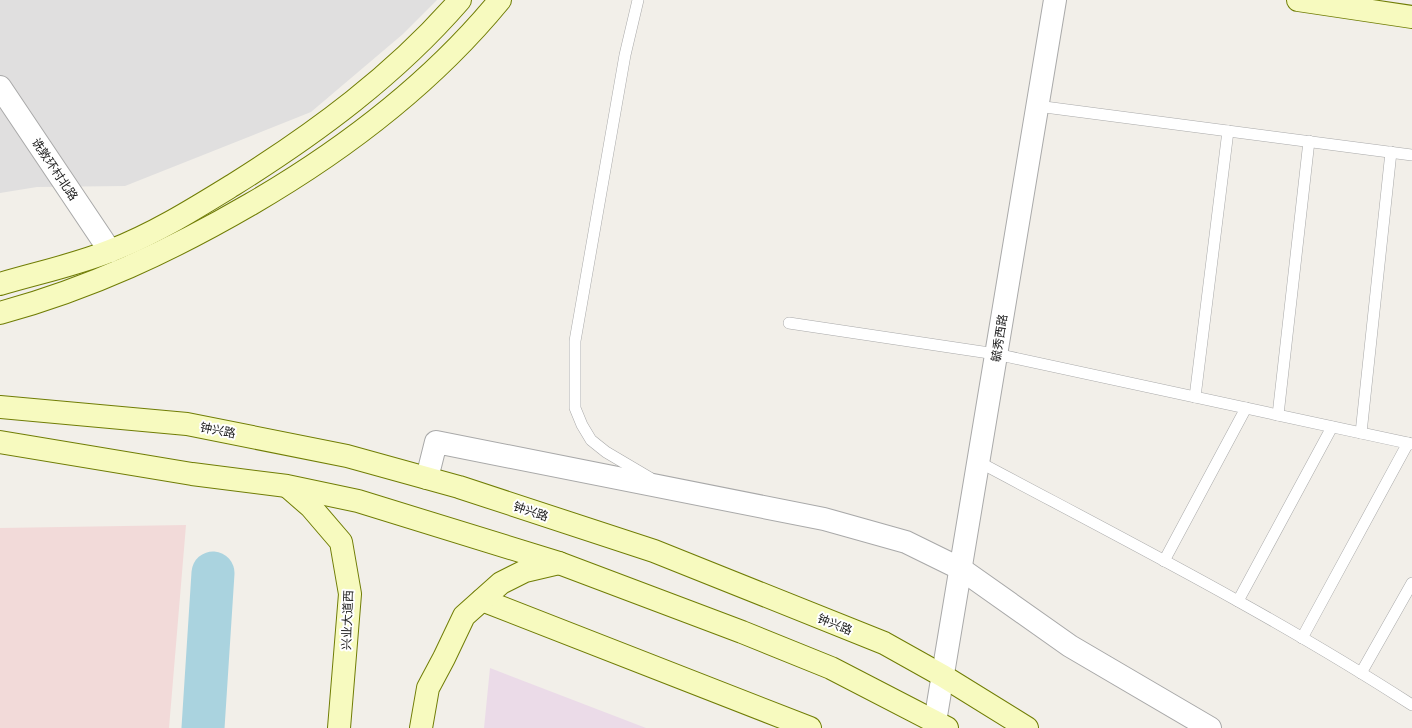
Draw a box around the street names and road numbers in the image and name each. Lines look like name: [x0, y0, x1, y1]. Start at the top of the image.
street label: 诜敦环村北路: [27, 134, 83, 204]
street label: 毓秀西路: [986, 313, 1012, 363]
street label: 钟兴路: [199, 417, 237, 443]
street label: 钟兴路: [511, 496, 551, 526]
street label: 兴业大道西: [336, 590, 358, 650]
street label: 钟兴路: [815, 608, 855, 640]

